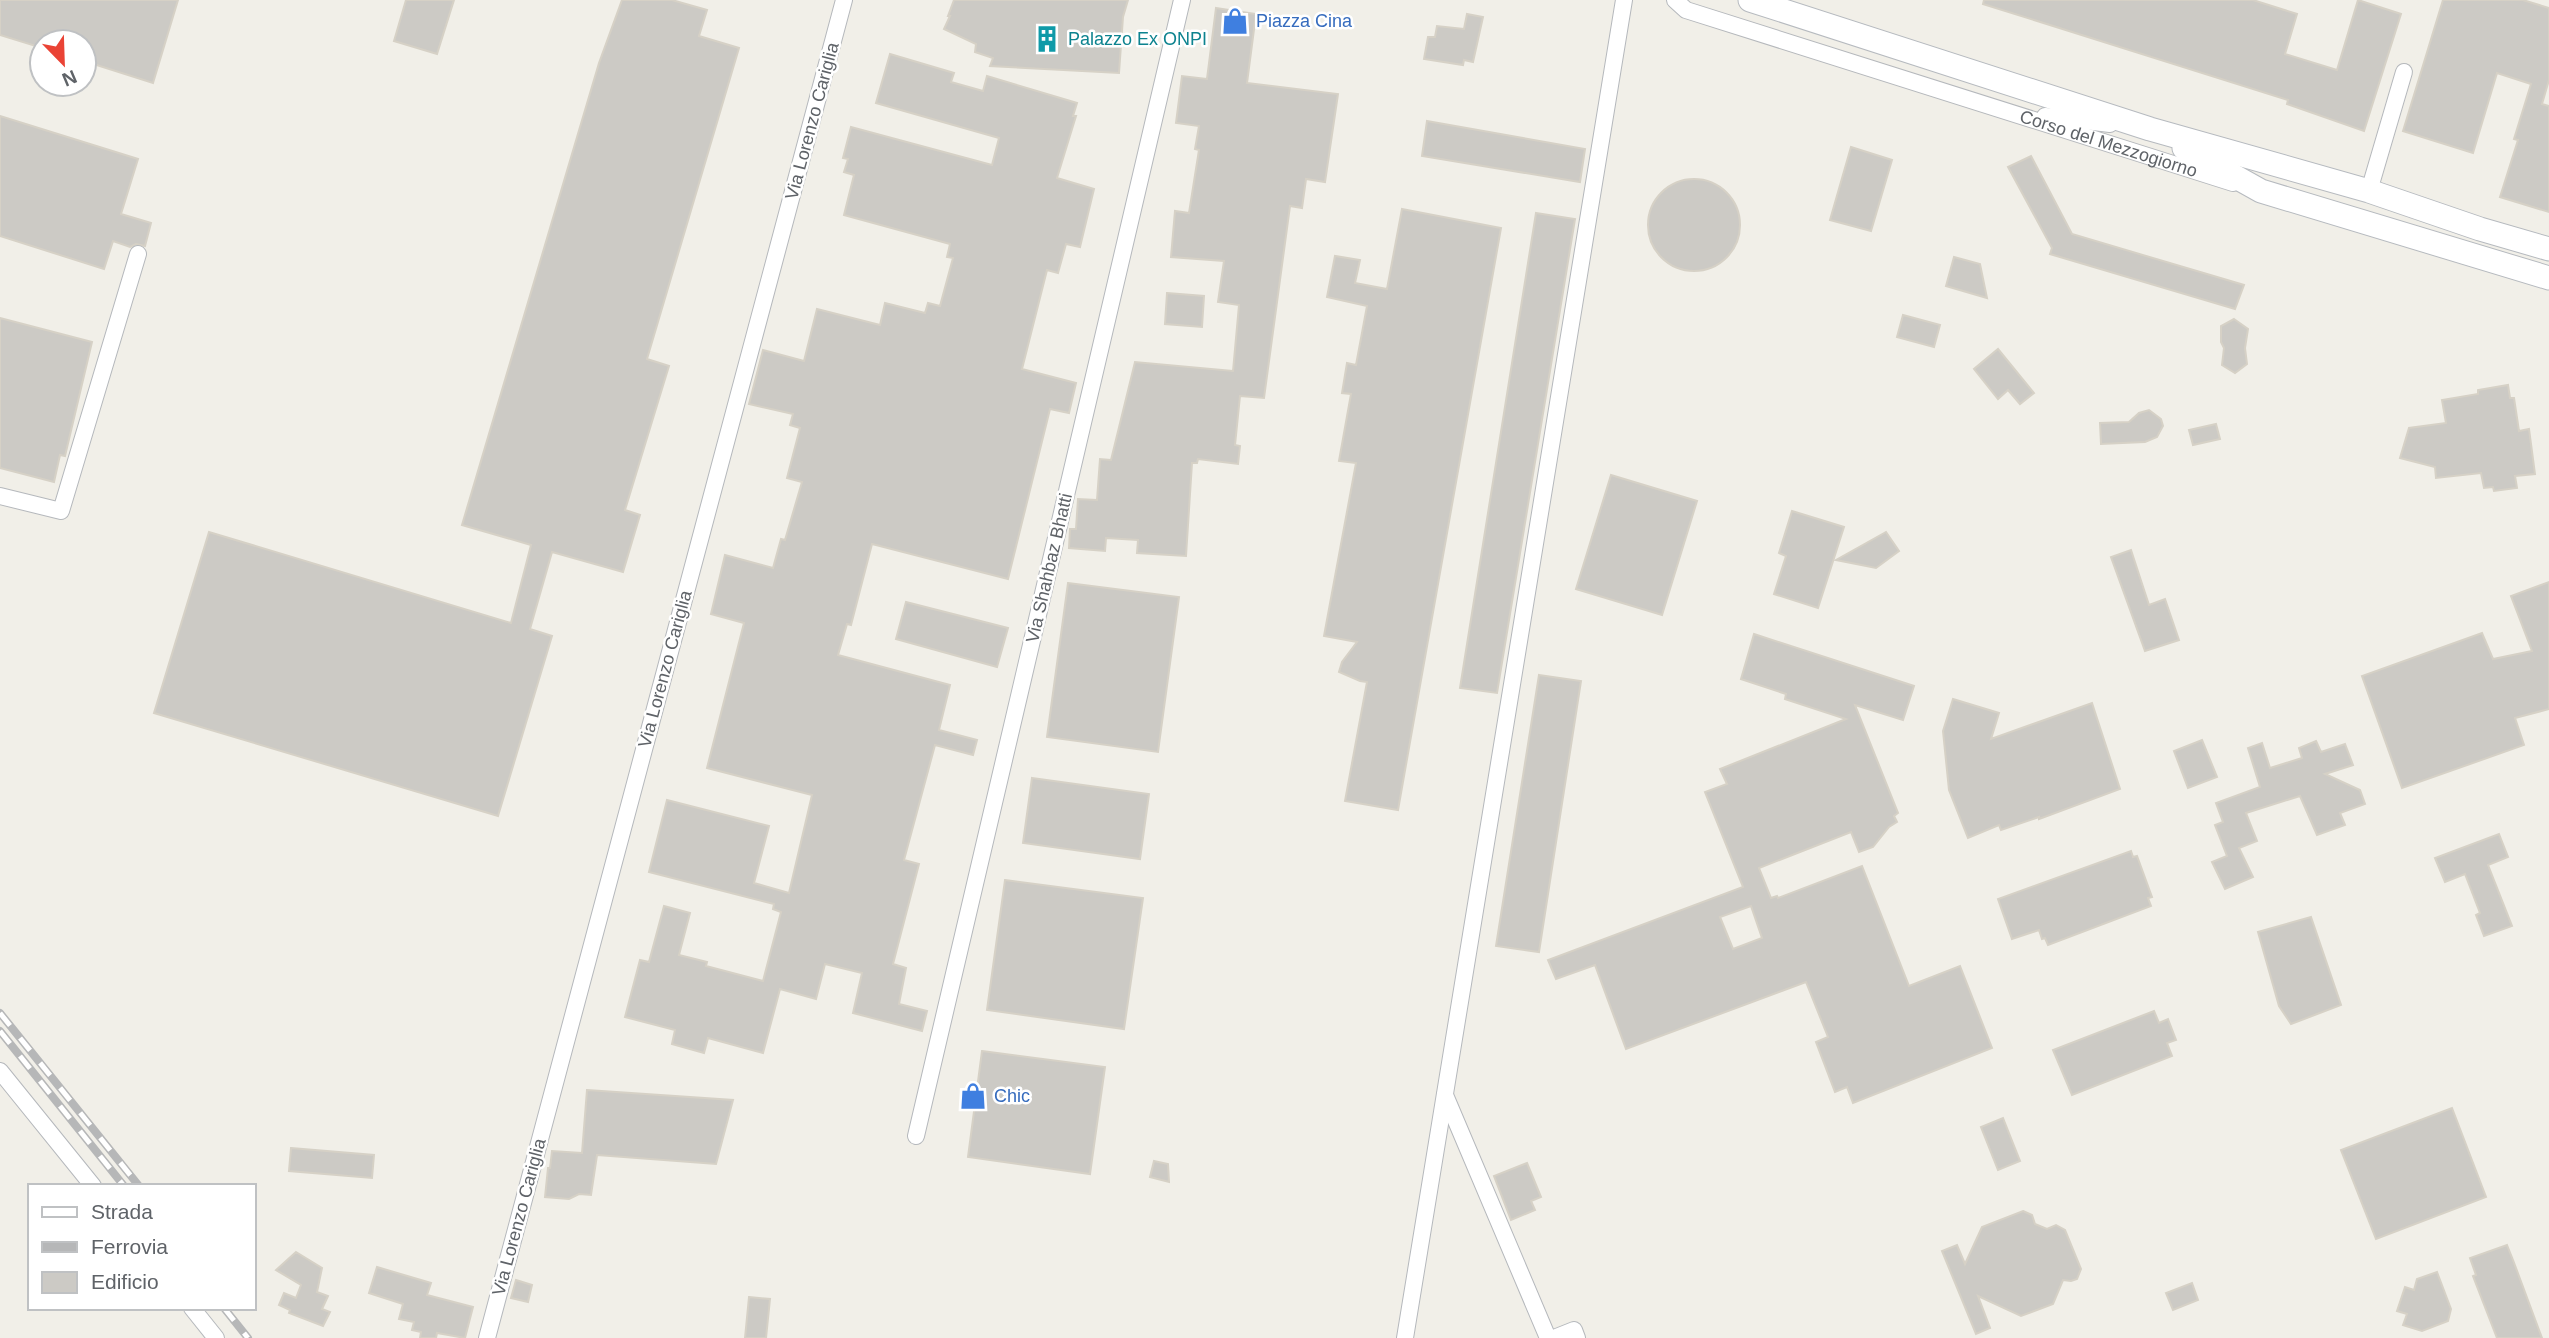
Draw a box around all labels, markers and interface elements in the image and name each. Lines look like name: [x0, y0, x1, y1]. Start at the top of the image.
shop icon: Piazza Cina: [1220, 6, 1250, 36]
place label: Piazza Cina: [1256, 11, 1353, 31]
building icon: Palazzo Ex ONPI: [1032, 24, 1062, 54]
north arrow: [28, 28, 98, 98]
place label: Palazzo Ex ONPI: [1068, 29, 1207, 49]
street label: Via Lorenzo Cariglia: [781, 39, 843, 202]
text: N: [59, 66, 80, 91]
street label: Corso del Mezzogiorno: [2017, 106, 2200, 181]
street label: Via Shahbaz Bhatti: [1022, 491, 1076, 645]
street label: Via Lorenzo Cariglia: [634, 587, 696, 750]
shop icon: Chic: [958, 1081, 988, 1111]
place label: Chic: [994, 1086, 1030, 1106]
street label: Via Lorenzo Cariglia: [488, 1135, 550, 1298]
legend: [28, 1184, 256, 1310]
text: Strada: [91, 1200, 153, 1223]
text: Ferrovia: [91, 1235, 168, 1258]
text: Edificio: [91, 1270, 159, 1293]

